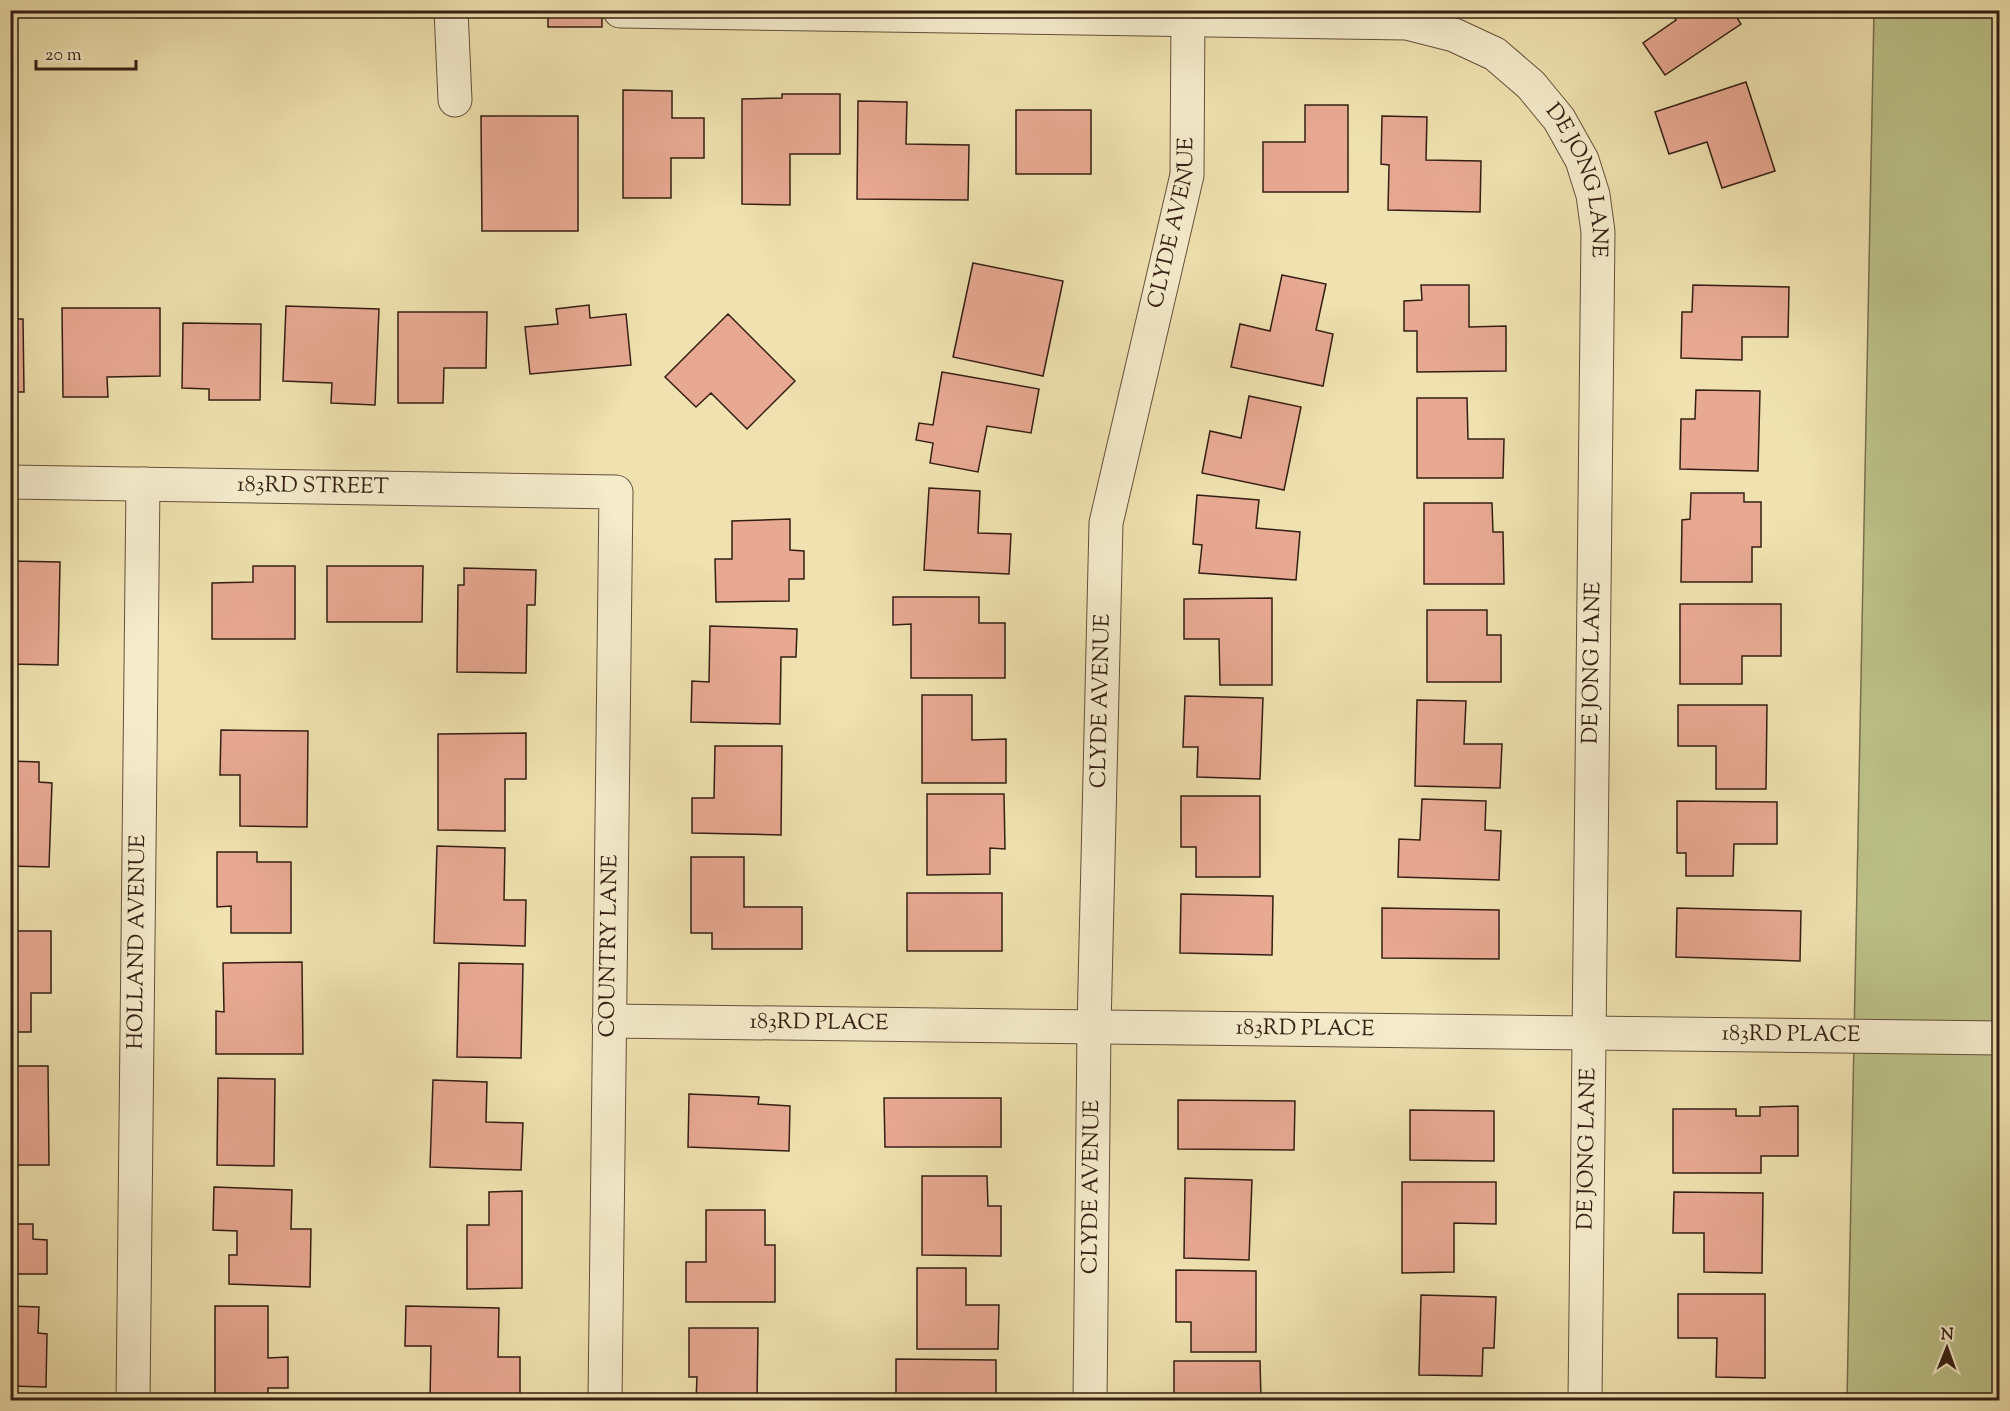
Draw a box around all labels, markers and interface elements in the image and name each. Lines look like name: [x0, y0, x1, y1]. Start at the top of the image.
scale bar: [36, 33, 136, 71]
text: 20 m: [45, 43, 82, 69]
street label: DE JONG LANE: [1537, 97, 1614, 258]
street label: CLYDE AVENUE: [1140, 137, 1204, 312]
street label: 183RD STREET: [237, 470, 390, 504]
street label: DE JONG LANE: [1576, 582, 1610, 744]
street label: CLYDE AVENUE: [1084, 614, 1120, 789]
street label: HOLLAND AVENUE: [121, 834, 155, 1050]
street label: COUNTRY LANE: [592, 854, 628, 1038]
street label: 183RD PLACE: [749, 1007, 889, 1040]
street label: 183RD PLACE: [1235, 1013, 1375, 1046]
street label: 183RD PLACE: [1721, 1019, 1861, 1052]
street label: DE JONG LANE: [1571, 1068, 1605, 1230]
street label: CLYDE AVENUE: [1075, 1100, 1109, 1274]
north arrow: [1917, 1318, 1977, 1378]
text: N: [1941, 1324, 1954, 1347]

